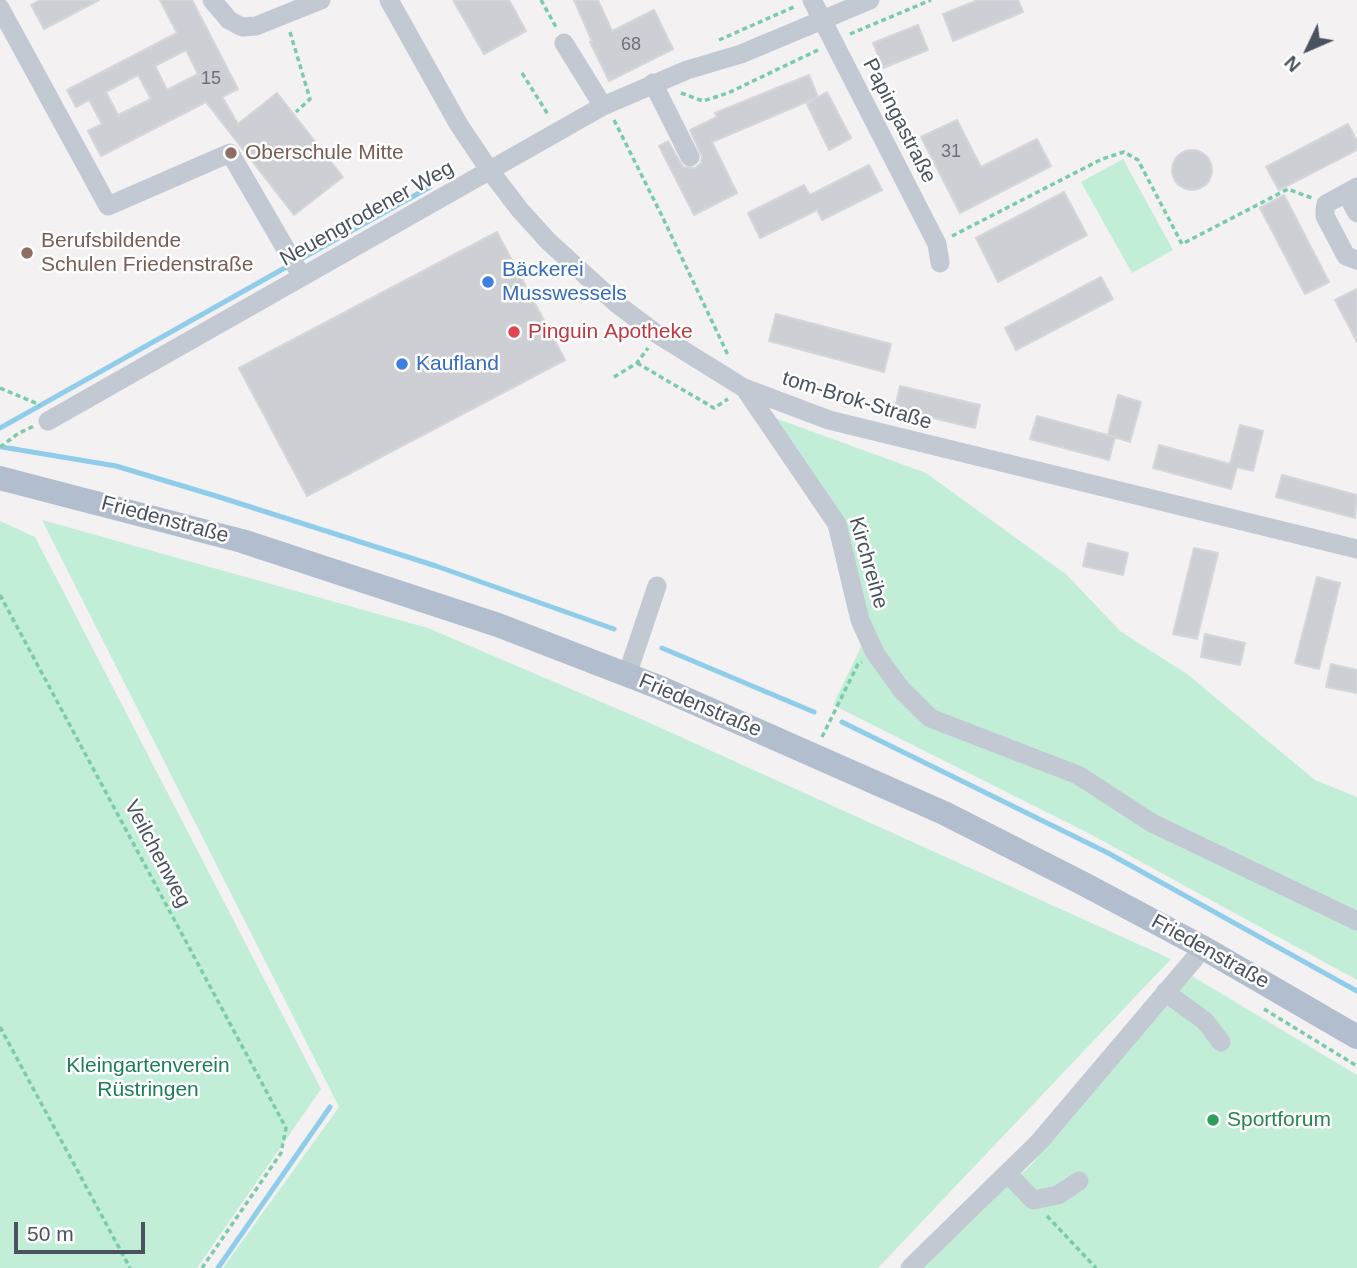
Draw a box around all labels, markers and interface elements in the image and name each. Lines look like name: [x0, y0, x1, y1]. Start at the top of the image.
north arrow: [1273, 14, 1343, 84]
house number: 68: [621, 34, 641, 56]
text: N: [1280, 52, 1305, 76]
street label: Papingastraße: [857, 54, 941, 188]
house number: 15: [201, 68, 221, 90]
place label: Oberschule Mitte: [245, 140, 404, 166]
house number: 31: [941, 141, 961, 163]
marker: Oberschule Mitte: [223, 145, 239, 161]
street label: Neuengrodener Weg: [276, 156, 458, 272]
place label: Berufsbildende Schulen Friedenstraße: [41, 228, 253, 278]
marker: Berufsbildende Schulen Friedenstraße: [19, 245, 35, 261]
place label: Bäckerei Musswessels: [502, 257, 627, 307]
marker: Bäckerei Musswessels: [480, 274, 496, 290]
place label: Pinguin Apotheke: [528, 319, 693, 345]
marker: Pinguin Apotheke: [506, 324, 522, 340]
place label: Kaufland: [416, 351, 499, 377]
marker: Kaufland: [394, 356, 410, 372]
street label: tom-Brok-Straße: [779, 366, 935, 436]
street label: Friedenstraße: [99, 491, 231, 549]
street label: Kirchreihe: [843, 514, 893, 612]
street label: Friedenstraße: [635, 669, 765, 743]
street label: Veilchenweg: [118, 796, 196, 912]
street label: Friedenstraße: [1147, 909, 1273, 995]
park label: Kleingartenverein Rüstringen: [66, 1053, 230, 1103]
place label: Sportforum: [1227, 1107, 1331, 1133]
marker: Sportforum: [1205, 1112, 1221, 1128]
scale bar: [18, 1208, 149, 1252]
text: 50 m: [27, 1222, 74, 1245]

